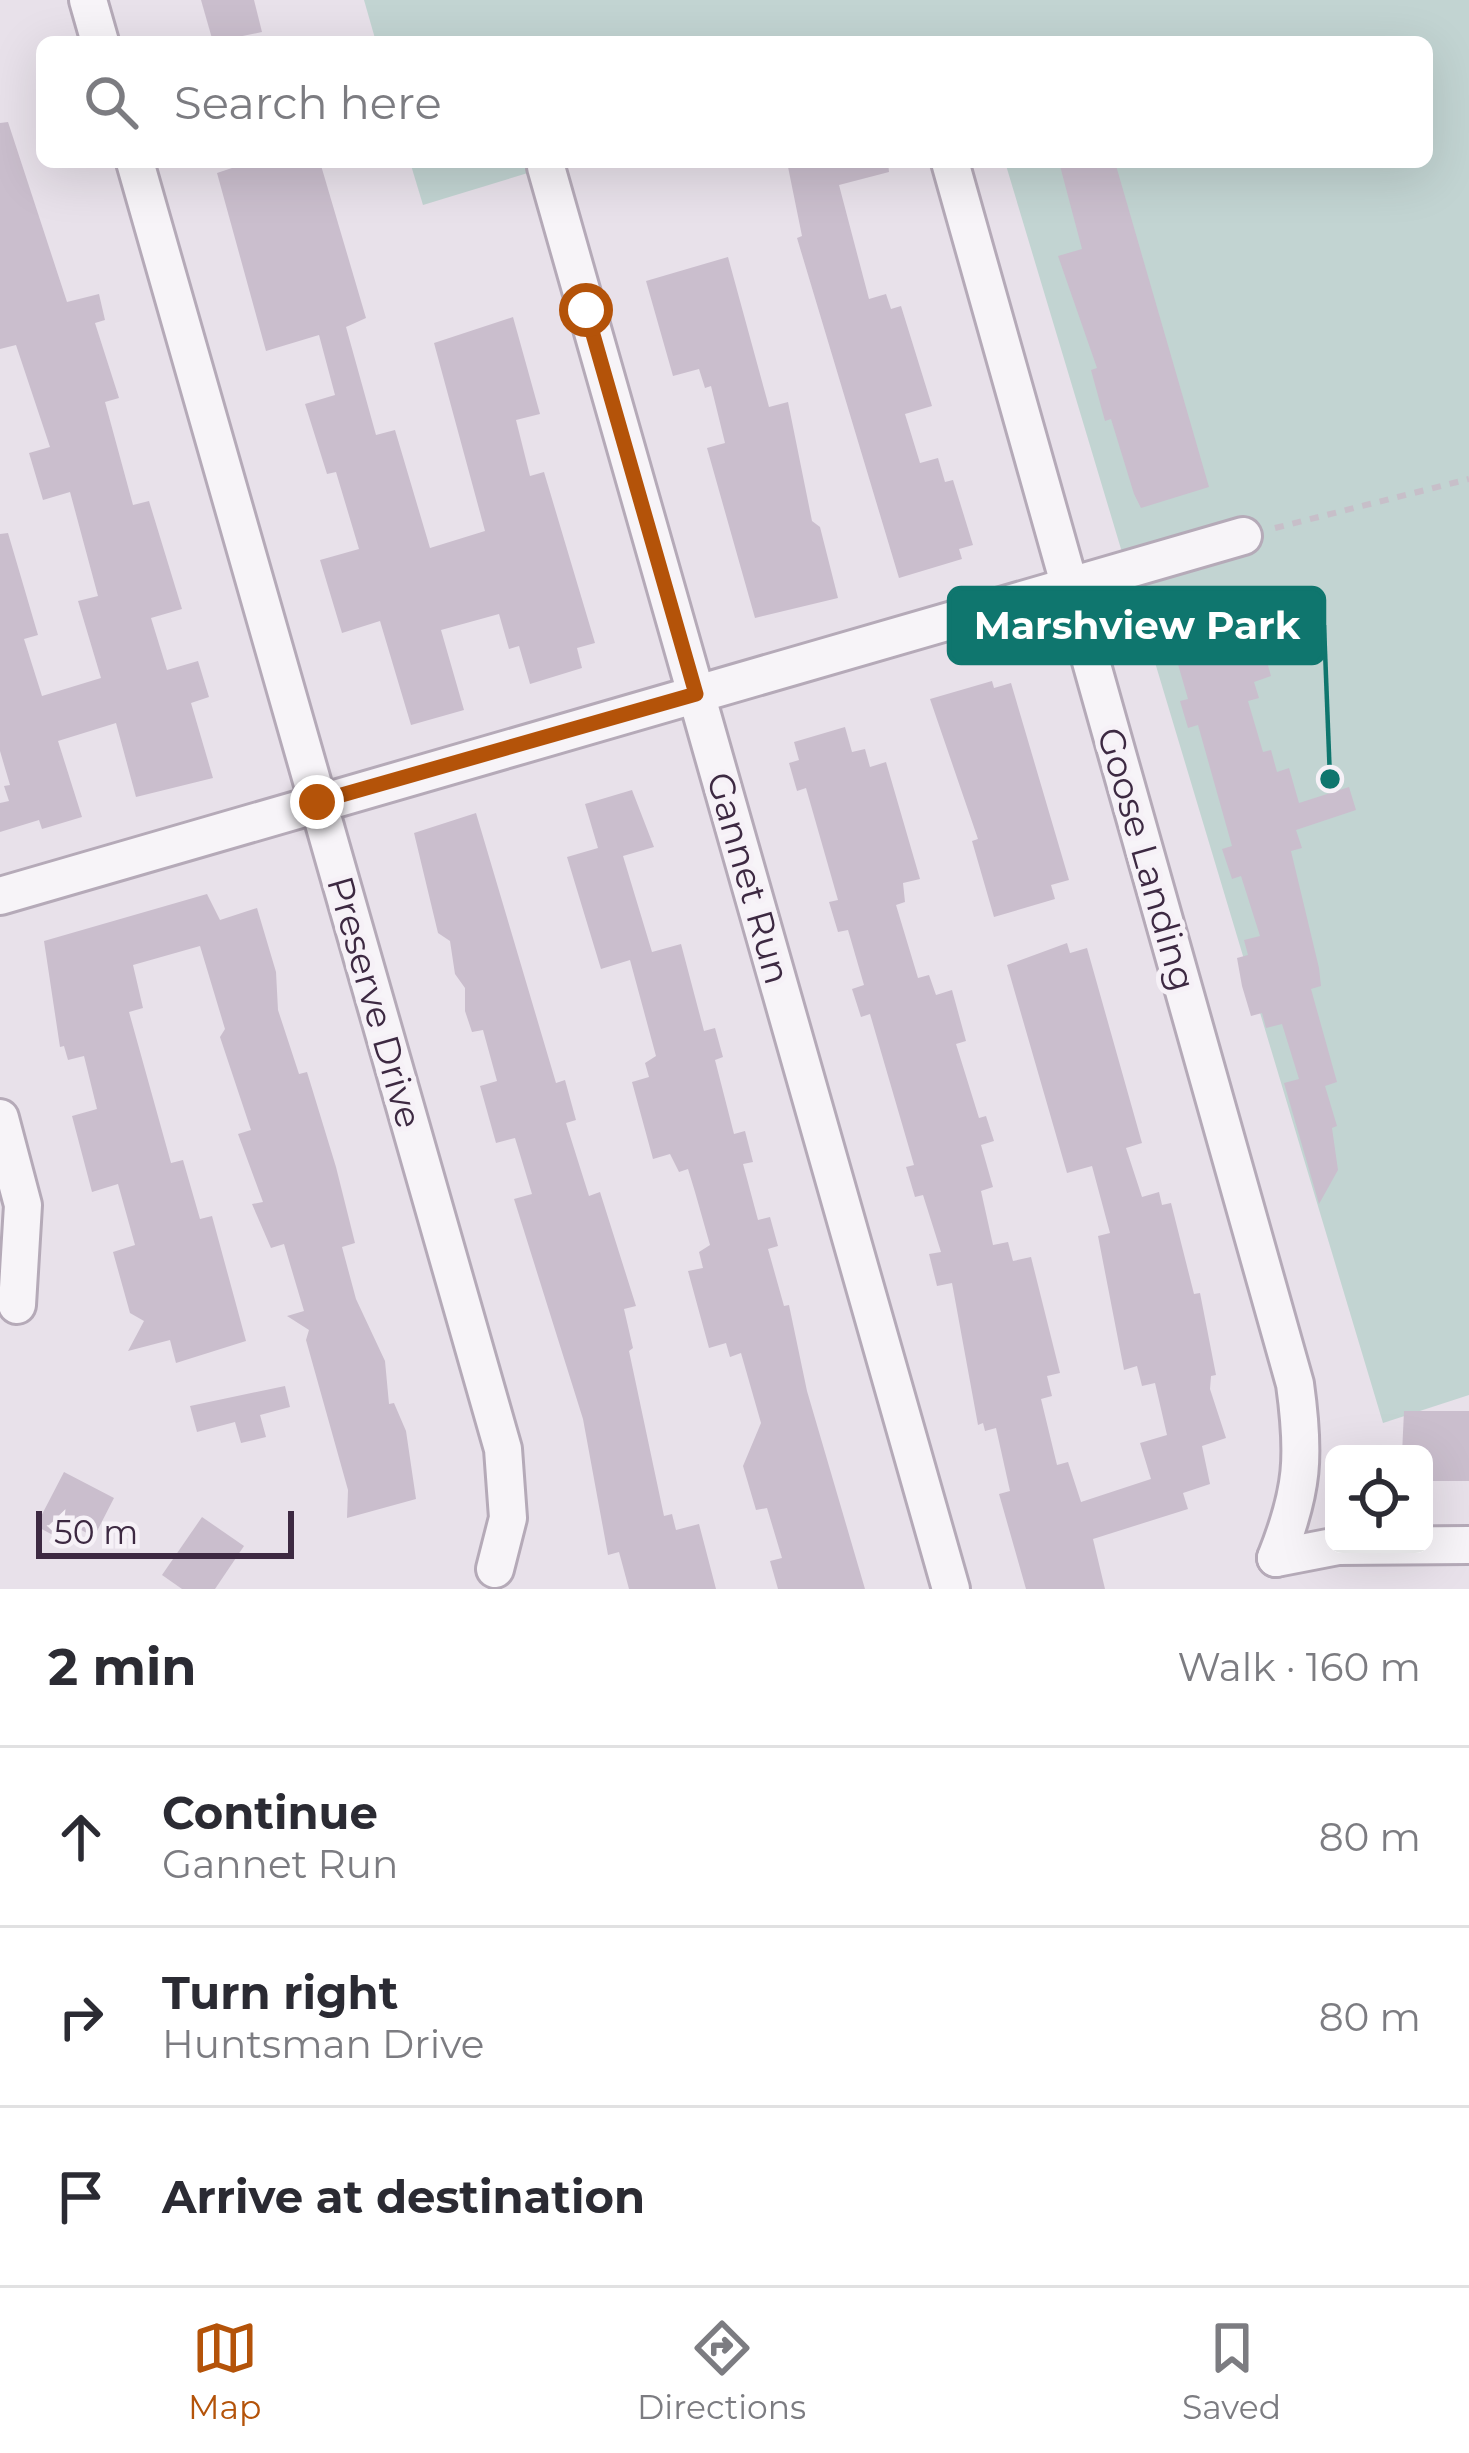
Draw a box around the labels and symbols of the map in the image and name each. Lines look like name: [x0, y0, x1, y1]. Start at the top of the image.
route start: [559, 283, 613, 337]
callout: Marshview Park: [949, 588, 1324, 663]
text: Marshview Park: [974, 601, 1301, 649]
street label: Goose Landing: [1088, 722, 1206, 996]
street label: Gannet Run: [698, 767, 800, 989]
route end: [290, 775, 344, 829]
street label: Preserve Drive: [318, 871, 432, 1133]
scale bar: [36, 1505, 294, 1558]

